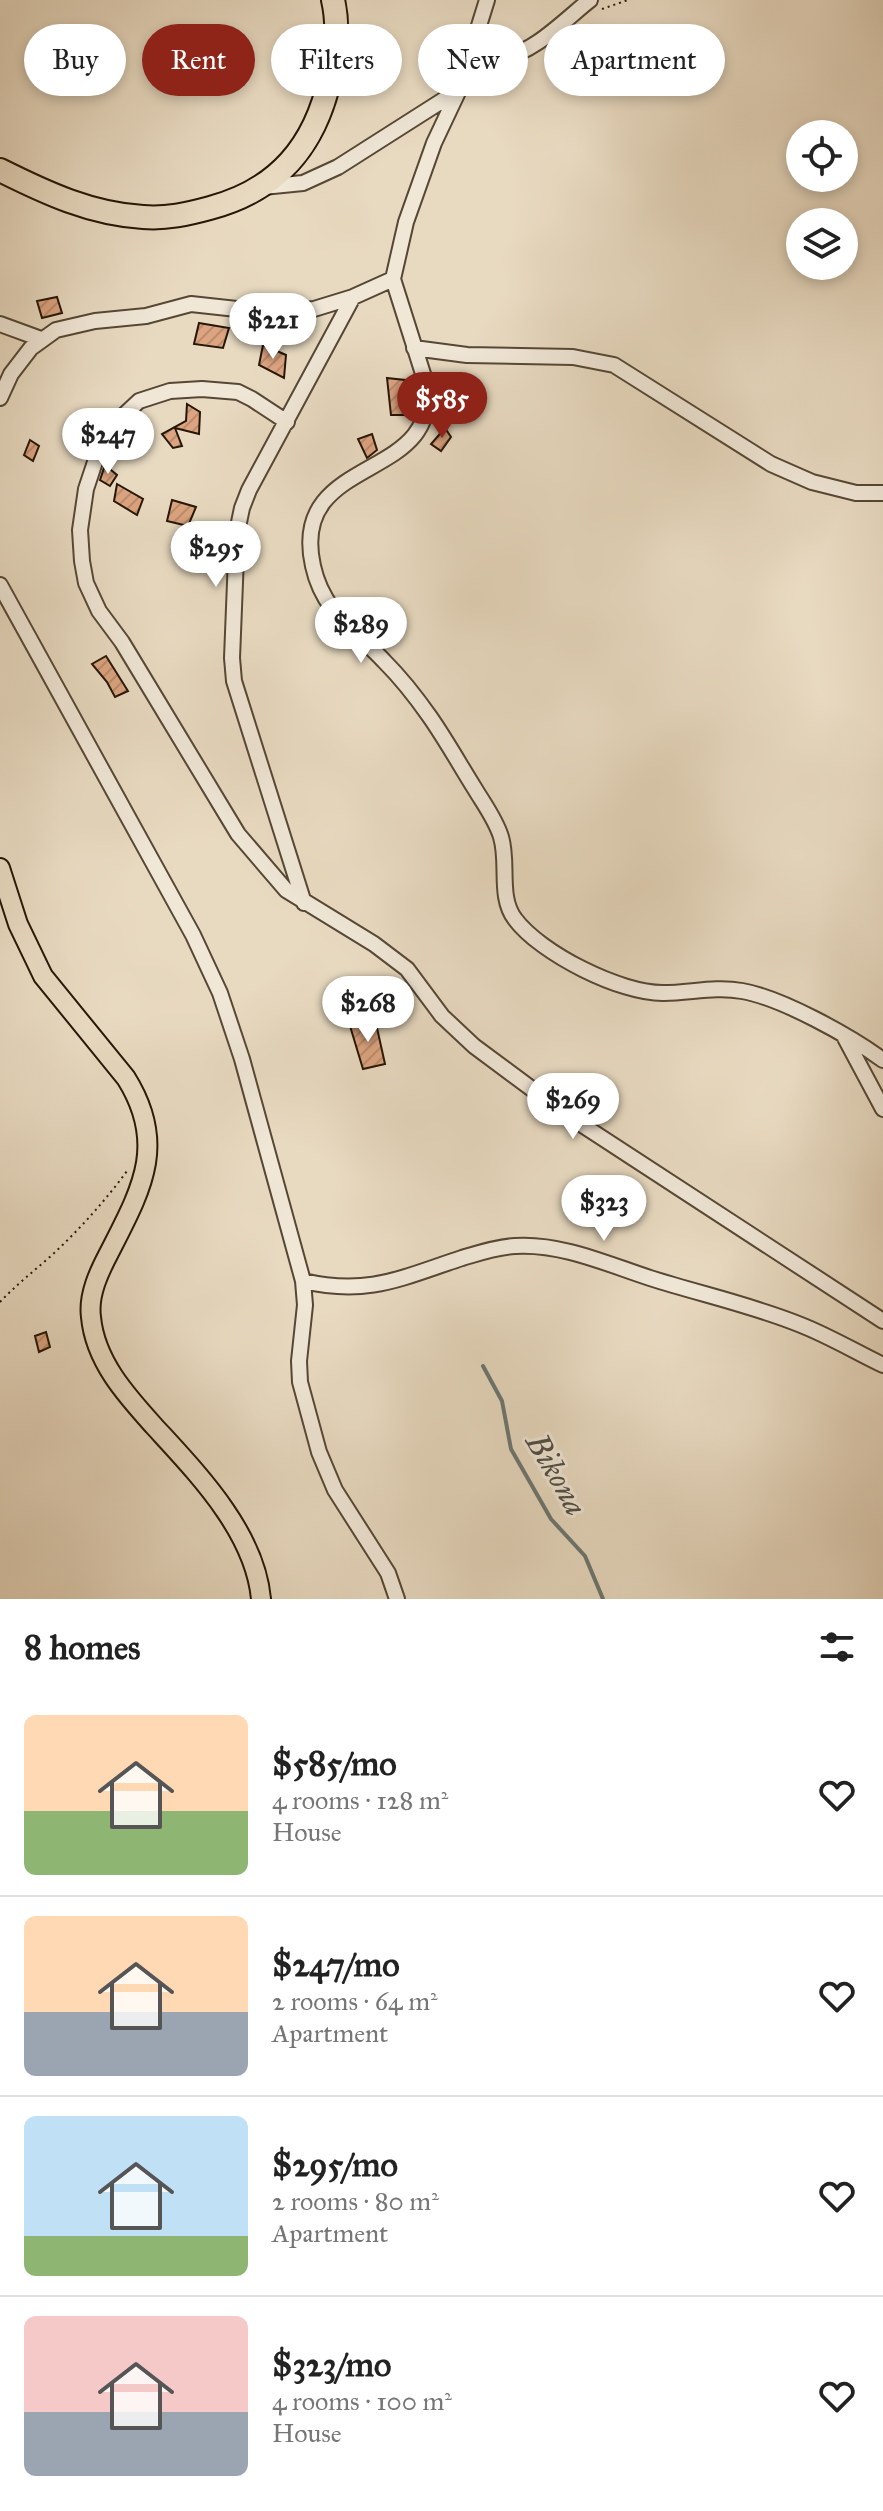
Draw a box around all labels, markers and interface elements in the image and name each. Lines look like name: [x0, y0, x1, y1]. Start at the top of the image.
chip: Buy: [24, 24, 126, 96]
chip: Rent: [142, 24, 255, 96]
chip: Filters: [271, 24, 402, 96]
chip: New: [418, 24, 528, 96]
chip: Apartment: [544, 24, 725, 96]
map controls: [786, 120, 858, 280]
button: locate: [786, 120, 858, 192]
button: layers: [786, 208, 858, 280]
pin: $221: [226, 293, 320, 361]
text: $221: [247, 303, 299, 335]
pin: $585: [395, 372, 489, 440]
text: $585: [415, 382, 469, 414]
pin: $247: [61, 408, 155, 476]
text: $247: [80, 418, 136, 450]
pin: $295: [169, 521, 263, 589]
text: $295: [189, 531, 243, 563]
pin: $289: [314, 597, 408, 665]
text: $289: [333, 607, 389, 639]
pin: $268: [321, 976, 415, 1044]
text: $268: [340, 986, 396, 1018]
pin: $269: [526, 1073, 620, 1141]
text: $269: [545, 1083, 601, 1115]
pin: $323: [557, 1175, 651, 1243]
text: $323: [579, 1185, 629, 1217]
water label: Bikona: [516, 1424, 596, 1523]
icon: filters: [815, 1625, 859, 1669]
text: 8 homes: [24, 1627, 140, 1668]
text: $585/mo: [272, 1743, 397, 1784]
icon: home: [88, 1747, 184, 1843]
icon: heart: [815, 1773, 859, 1817]
text: 4 rooms · 128 m²: [272, 1784, 448, 1816]
text: House: [272, 1816, 342, 1848]
text: $247/mo: [272, 1944, 400, 1985]
icon: home: [88, 1948, 184, 2044]
icon: heart: [815, 1974, 859, 2018]
text: 2 rooms · 64 m²: [272, 1985, 438, 2017]
text: Apartment: [272, 2017, 388, 2049]
text: $295/mo: [272, 2144, 398, 2185]
icon: home: [88, 2148, 184, 2244]
icon: heart: [815, 2174, 859, 2218]
text: 2 rooms · 80 m²: [272, 2185, 439, 2217]
text: Apartment: [272, 2217, 388, 2249]
text: $323/mo: [272, 2344, 391, 2385]
icon: home: [88, 2348, 184, 2444]
icon: heart: [815, 2374, 859, 2418]
text: 4 rooms · 100 m²: [272, 2385, 452, 2417]
text: House: [272, 2417, 342, 2449]

